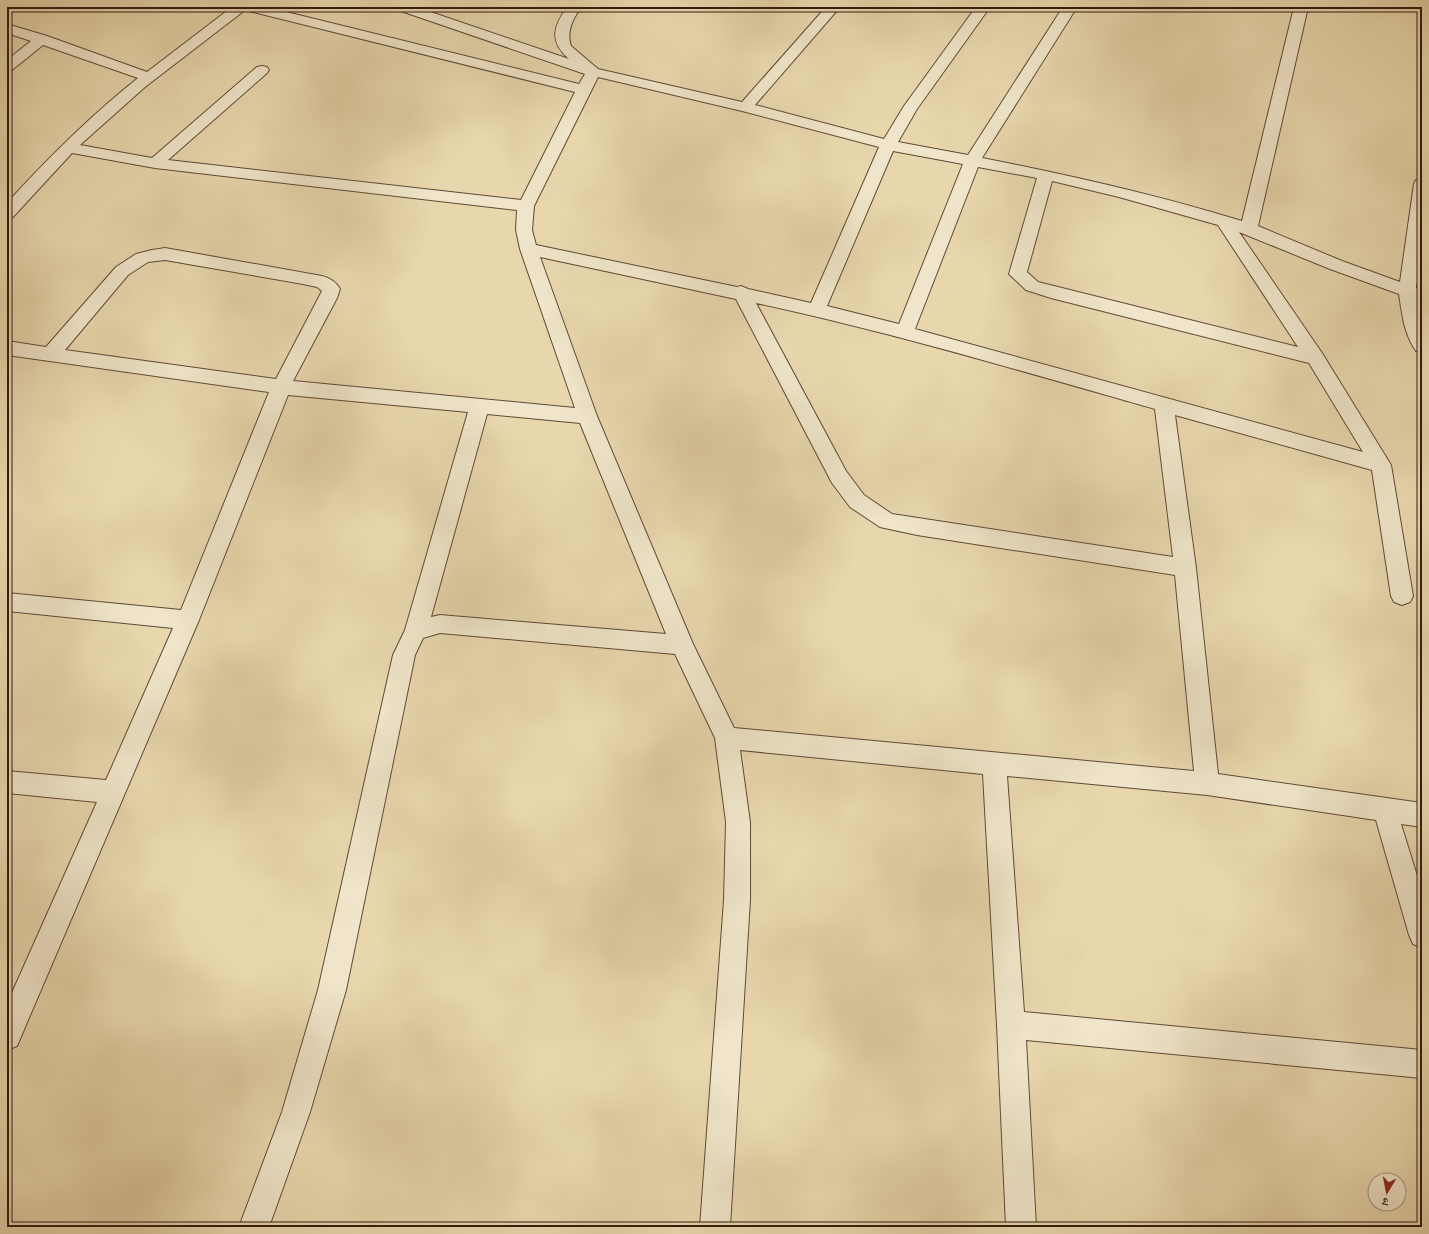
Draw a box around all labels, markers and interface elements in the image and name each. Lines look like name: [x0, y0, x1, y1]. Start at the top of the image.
north arrow: [1367, 1172, 1407, 1212]
text: उ: [1380, 1194, 1390, 1208]

